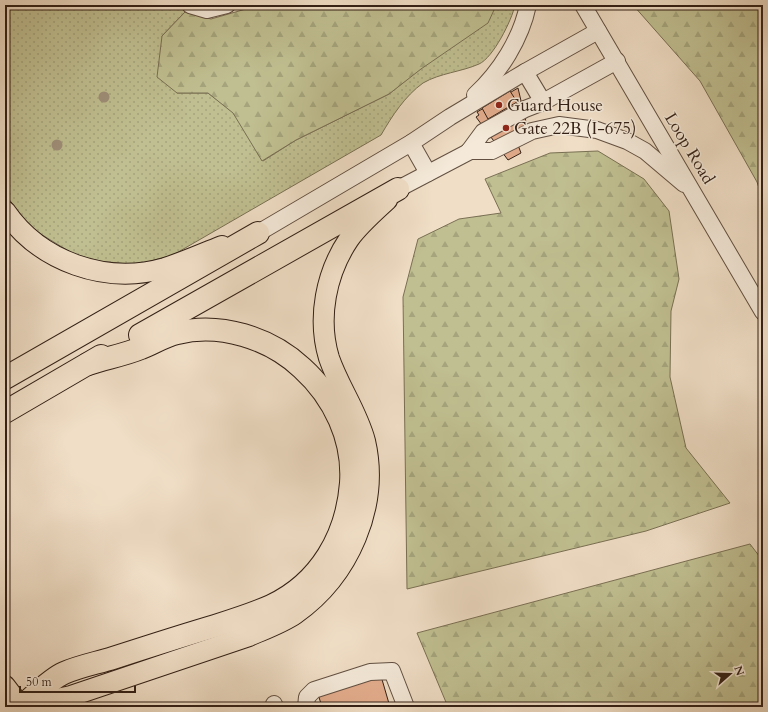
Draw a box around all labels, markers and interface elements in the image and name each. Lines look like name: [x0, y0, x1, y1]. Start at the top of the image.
place label: Guard House: [507, 94, 603, 117]
marker: Guard House: [494, 100, 504, 110]
street label: Loop Road: [659, 108, 720, 188]
place label: Gate 22B (I-675): [514, 117, 636, 140]
marker: Gate 22B (I-675): [501, 123, 511, 133]
north arrow: [710, 654, 750, 694]
text: N: [730, 664, 748, 678]
scale bar: [20, 668, 135, 694]
text: 50 m: [26, 674, 53, 690]

